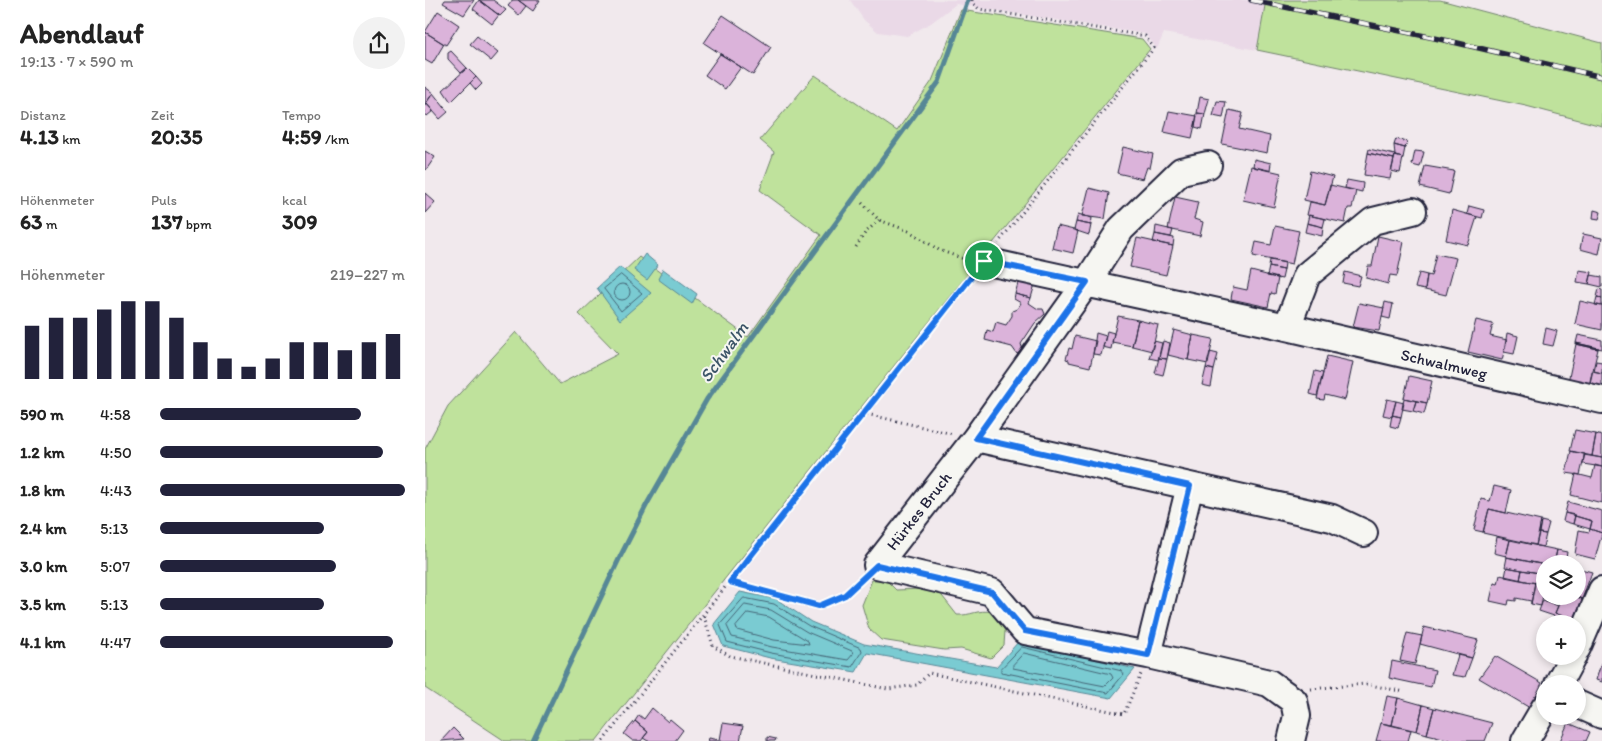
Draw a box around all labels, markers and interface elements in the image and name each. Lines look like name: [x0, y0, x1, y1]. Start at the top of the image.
text: Abendlauf: [20, 16, 144, 50]
button: share: [353, 17, 405, 69]
text: 19:13 · 7 × 590 m: [20, 52, 134, 71]
text: Distanz: [20, 107, 66, 124]
text: Zeit: [151, 107, 175, 124]
text: Tempo: [282, 107, 321, 124]
text: 4.13: [20, 124, 59, 149]
text: 20:35: [151, 124, 203, 149]
text: 4:59: [282, 124, 322, 149]
text: km: [59, 131, 81, 148]
text: /km: [322, 131, 349, 148]
text: Höhenmeter: [20, 192, 94, 209]
text: Puls: [151, 192, 177, 209]
text: kcal: [282, 192, 307, 209]
text: 63: [20, 209, 43, 234]
text: 137: [151, 209, 183, 234]
text: 309: [282, 209, 317, 234]
text: m: [43, 216, 58, 233]
text: bpm: [183, 216, 212, 233]
pin: [963, 240, 1005, 282]
icon: arrive: [970, 247, 998, 275]
text: Höhenmeter: [20, 265, 105, 284]
text: 219–227 m: [330, 265, 405, 284]
water label: Schwalm: [695, 317, 753, 386]
street label: Schwalmweg: [1399, 345, 1490, 383]
text: 590 m: [20, 405, 64, 424]
text: 4:58: [100, 405, 131, 424]
text: 1.2 km: [20, 443, 65, 462]
text: 4:50: [100, 443, 132, 462]
street label: Hürkes Bruch: [883, 468, 956, 554]
text: 1.8 km: [20, 481, 65, 500]
text: 4:43: [100, 481, 132, 500]
text: 2.4 km: [20, 519, 67, 538]
text: 5:13: [100, 519, 128, 538]
map controls: [1536, 555, 1586, 725]
button: layers: [1536, 555, 1586, 605]
text: 3.0 km: [20, 557, 67, 576]
text: 5:07: [100, 557, 130, 576]
text: 3.5 km: [20, 595, 66, 614]
text: 5:13: [100, 595, 128, 614]
button: +: [1536, 615, 1586, 665]
text: 4.1 km: [20, 633, 66, 652]
text: 4:47: [100, 633, 131, 652]
button: −: [1536, 675, 1586, 725]

